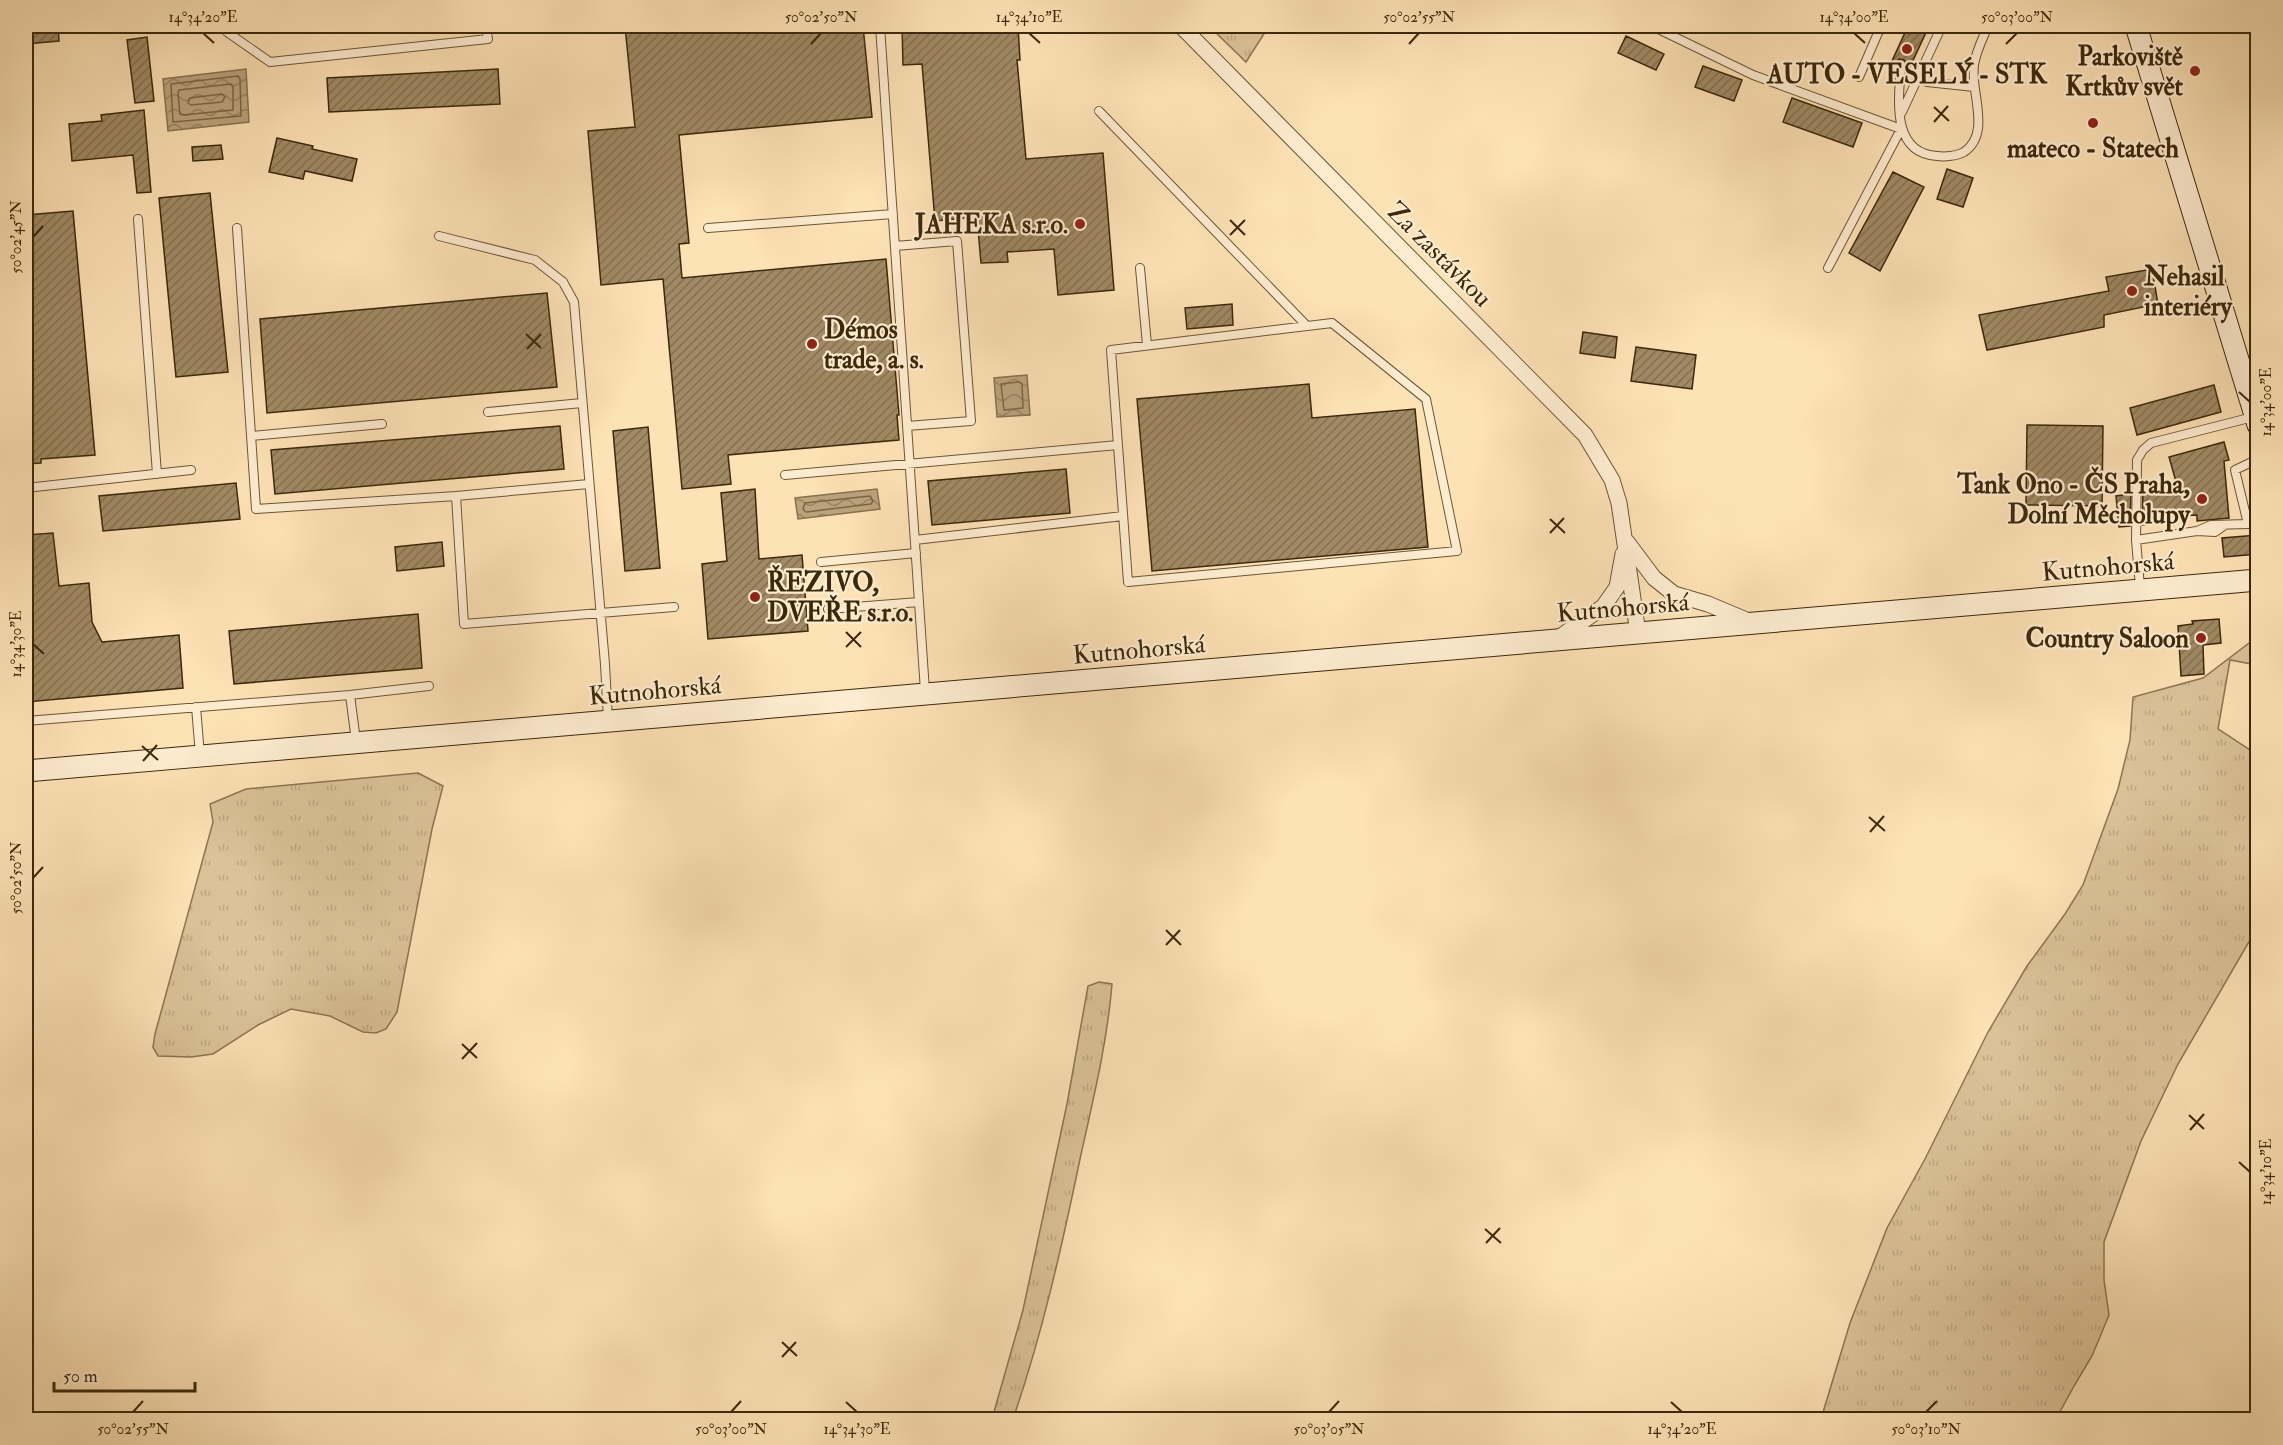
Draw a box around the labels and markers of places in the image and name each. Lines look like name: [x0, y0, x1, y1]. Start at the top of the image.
place label: Parkoviště Krtkův svět: [2065, 41, 2184, 103]
marker: AUTO - VESELÝ - STK: [1900, 42, 1914, 56]
place label: AUTO - VESELÝ - STK: [1766, 56, 2048, 91]
marker: Parkoviště Krtkův svět: [2188, 64, 2202, 78]
marker: mateco - Statech: [2086, 116, 2100, 130]
place label: mateco - Statech: [2007, 133, 2179, 165]
place label: JAHEKA s.r.o.: [913, 209, 1068, 241]
marker: JAHEKA s.r.o.: [1073, 217, 1087, 231]
place label: Nehasil interiéry: [2143, 261, 2234, 324]
marker: Nehasil interiéry: [2125, 284, 2139, 298]
place label: Démos trade, a. s.: [824, 314, 924, 376]
marker: Démos trade, a. s.: [805, 337, 819, 351]
place label: Tank Ono - ČS Praha, Dolní Měcholupy: [1956, 466, 2192, 532]
marker: Tank Ono - ČS Praha, Dolní Měcholupy: [2195, 492, 2209, 506]
place label: ŘEZIVO, DVEŘE s.r.o.: [767, 564, 913, 629]
marker: ŘEZIVO, DVEŘE s.r.o.: [748, 590, 762, 604]
place label: Country Saloon: [2026, 623, 2190, 656]
marker: Country Saloon: [2194, 631, 2208, 645]

